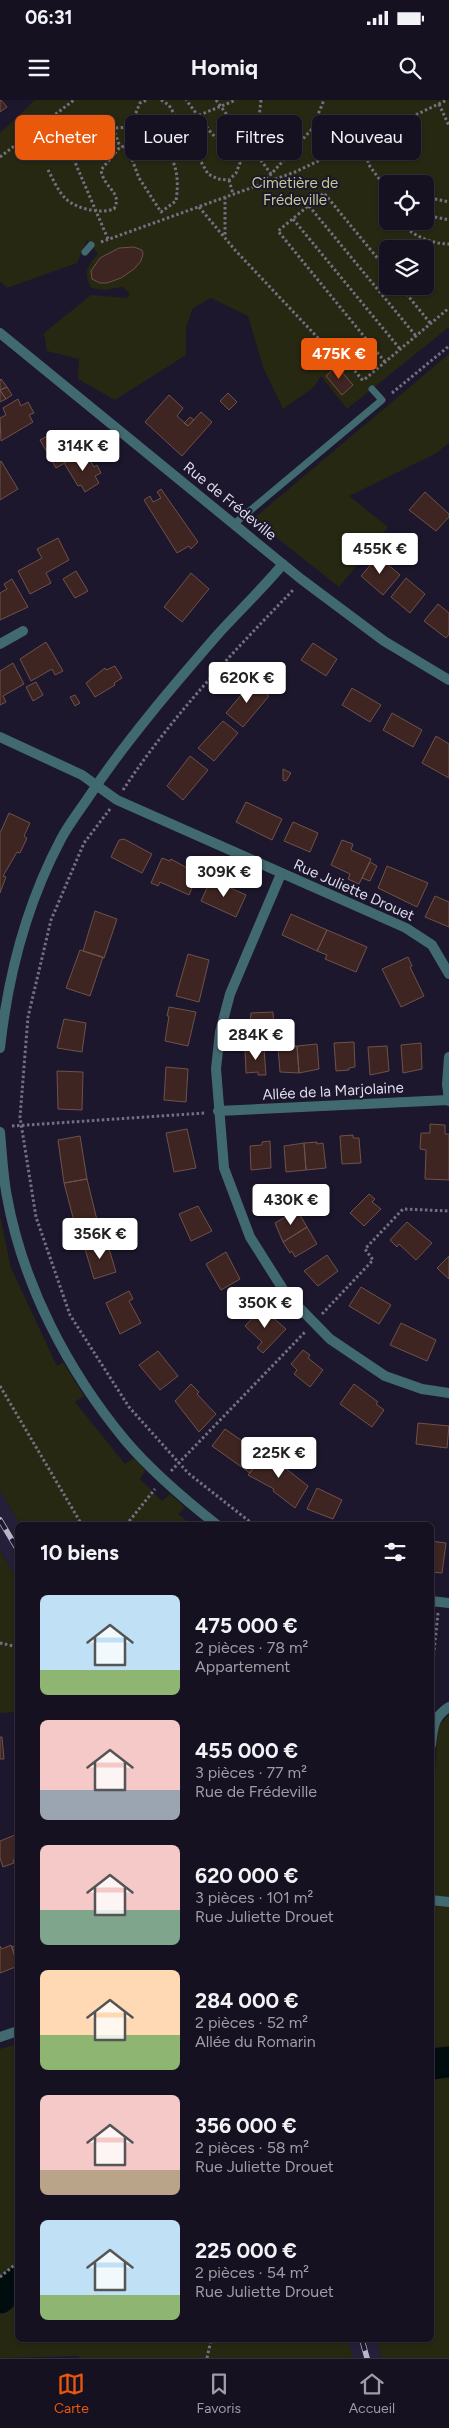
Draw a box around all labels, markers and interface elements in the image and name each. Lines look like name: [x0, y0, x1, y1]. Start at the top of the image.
text: 06:31: [25, 6, 73, 29]
icon: menu: [25, 54, 53, 82]
text: Homiq: [191, 54, 258, 81]
icon: search: [396, 54, 424, 82]
chip: Acheter: [15, 115, 115, 160]
chip: Louer: [125, 115, 207, 160]
chip: Filtres: [217, 115, 302, 160]
chip: Nouveau: [312, 115, 421, 160]
park label: Cimetière de Frédeville: [252, 174, 338, 209]
map controls: [379, 175, 434, 295]
button: locate: [379, 175, 434, 230]
button: layers: [379, 240, 434, 295]
pin: 475K €: [298, 338, 380, 380]
text: 475K €: [312, 344, 366, 363]
pin: 314K €: [42, 430, 124, 472]
text: 314K €: [57, 436, 109, 455]
street label: Rue de Frédeville: [180, 458, 280, 544]
pin: 455K €: [339, 532, 421, 575]
text: 455K €: [353, 539, 407, 558]
pin: 620K €: [206, 662, 288, 704]
text: 620K €: [220, 668, 274, 687]
street label: Rue Juliette Drouet: [291, 855, 417, 925]
pin: 309K €: [183, 856, 265, 898]
text: 309K €: [197, 862, 251, 881]
pin: 284K €: [215, 1018, 297, 1061]
text: 284K €: [229, 1025, 283, 1044]
street label: Allée de la Marjolaine: [262, 1078, 404, 1104]
pin: 430K €: [250, 1184, 332, 1226]
text: 430K €: [264, 1190, 318, 1209]
pin: 356K €: [59, 1218, 141, 1260]
text: 356K €: [73, 1224, 127, 1243]
pin: 350K €: [224, 1286, 306, 1329]
text: 350K €: [238, 1293, 292, 1312]
pin: 225K €: [238, 1436, 320, 1479]
text: 225K €: [252, 1443, 306, 1462]
icon: filters: [381, 1538, 409, 1566]
text: 10 biens: [40, 1540, 119, 1565]
text: 475 000 €: [195, 1613, 298, 1638]
icon: home: [80, 1615, 140, 1675]
text: 2 pièces · 78 m²: [195, 1638, 308, 1657]
text: Appartement: [195, 1657, 290, 1676]
text: 455 000 €: [195, 1738, 298, 1763]
icon: home: [80, 1740, 140, 1800]
text: 3 pièces · 77 m²: [195, 1763, 307, 1782]
text: Rue de Frédeville: [195, 1782, 317, 1801]
text: 620 000 €: [195, 1863, 298, 1888]
icon: home: [80, 1865, 140, 1925]
text: 3 pièces · 101 m²: [195, 1888, 313, 1907]
text: Rue Juliette Drouet: [195, 1907, 334, 1926]
text: 284 000 €: [195, 1988, 299, 2013]
icon: home: [80, 1990, 140, 2050]
text: 2 pièces · 52 m²: [195, 2013, 308, 2032]
text: Allée du Romarin: [195, 2032, 316, 2051]
text: 356 000 €: [195, 2113, 296, 2138]
icon: home: [80, 2115, 140, 2175]
text: 2 pièces · 58 m²: [195, 2138, 309, 2157]
text: Rue Juliette Drouet: [195, 2157, 334, 2176]
text: 225 000 €: [195, 2238, 297, 2263]
icon: home: [80, 2240, 140, 2300]
text: 2 pièces · 54 m²: [195, 2263, 309, 2282]
text: Rue Juliette Drouet: [195, 2282, 334, 2301]
tab: Carte: [54, 2370, 89, 2417]
tab: Favoris: [197, 2370, 241, 2417]
tab: Accueil: [349, 2370, 395, 2417]

